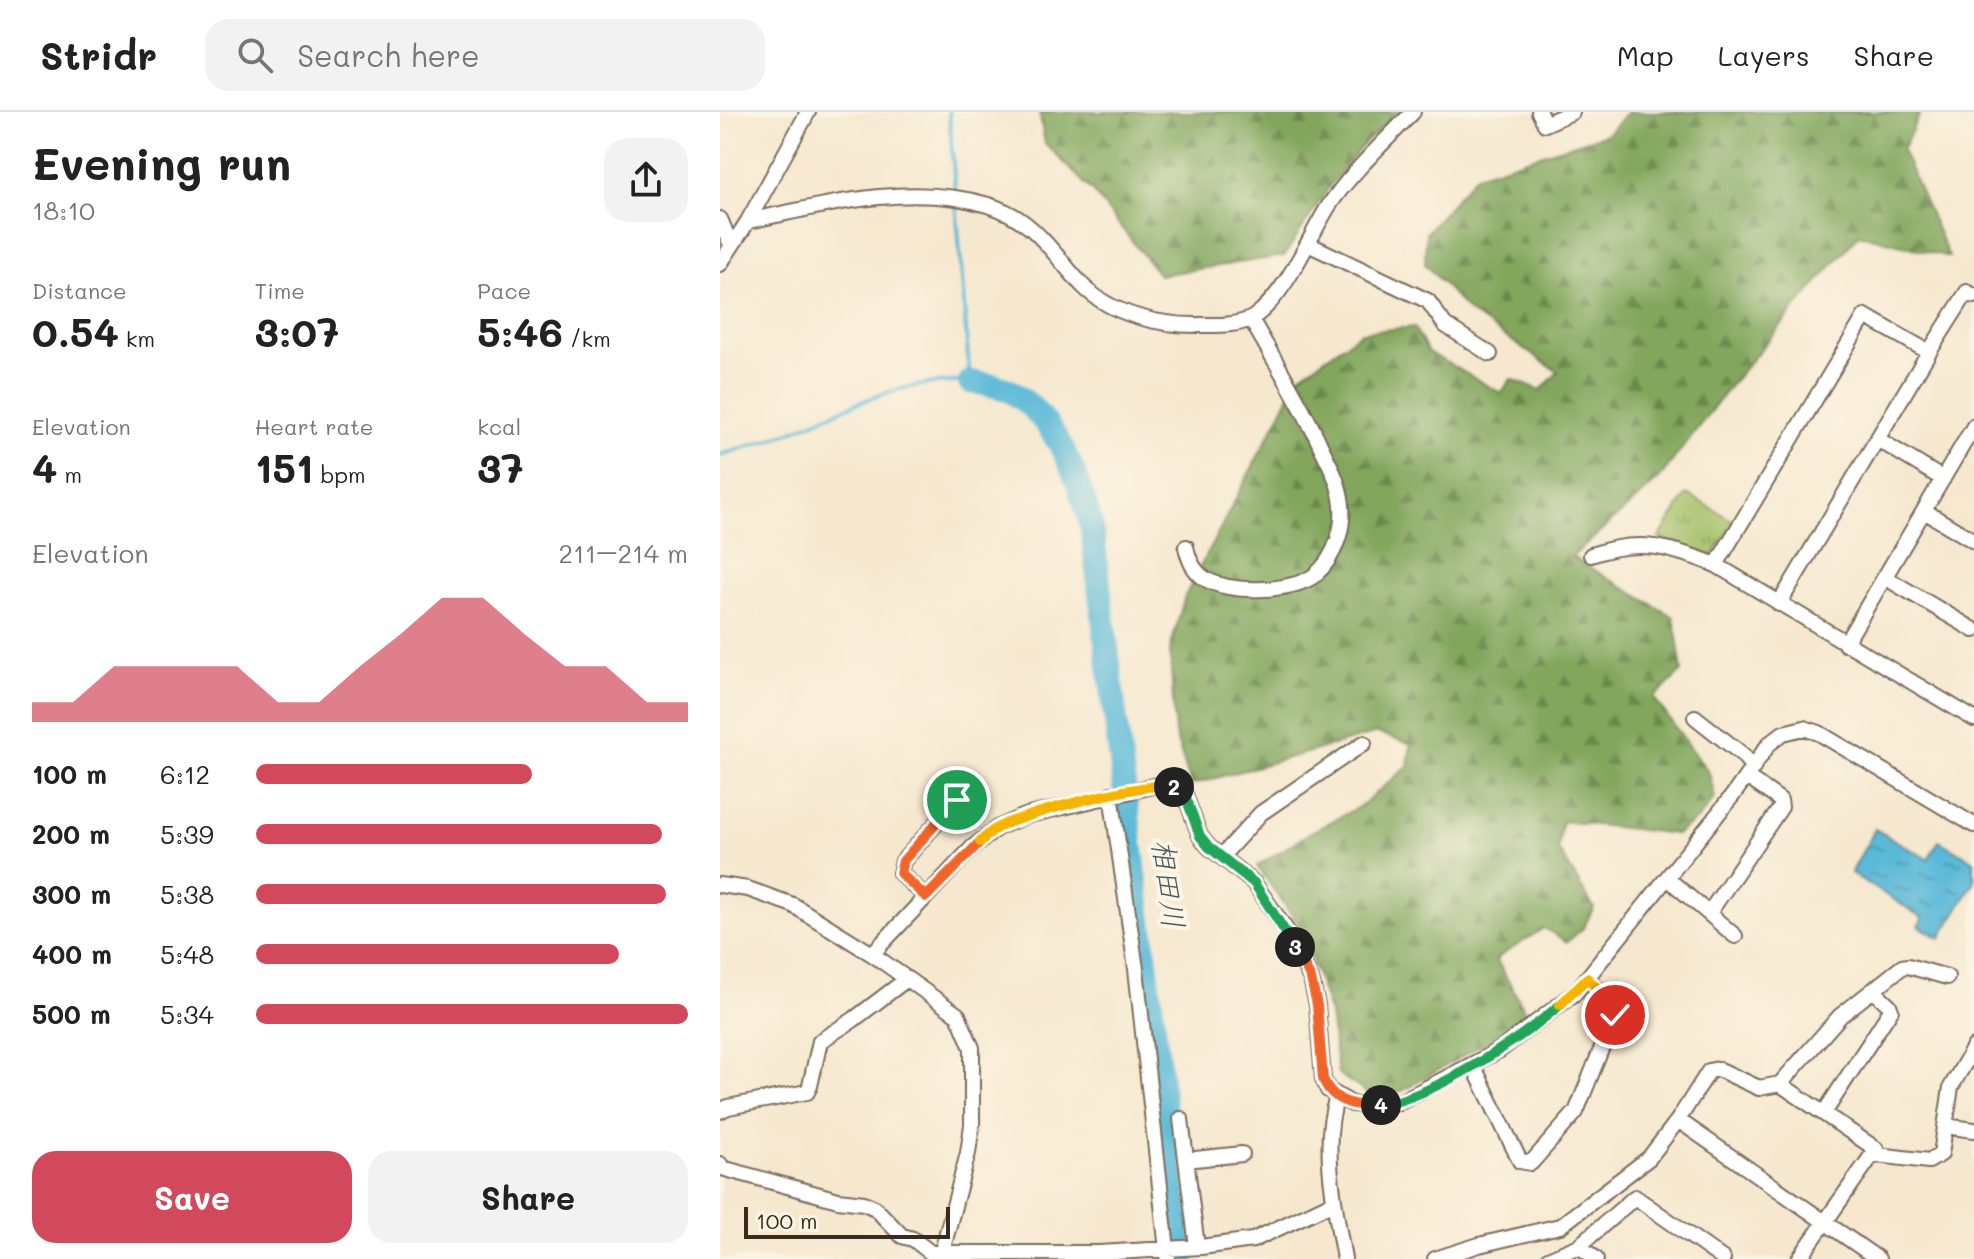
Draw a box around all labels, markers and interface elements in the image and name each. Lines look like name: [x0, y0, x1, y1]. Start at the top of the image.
search box: [205, 19, 765, 91]
text: Stridr: [40, 30, 157, 80]
icon: search: [233, 33, 277, 77]
text: Search here: [297, 35, 480, 75]
text: Map: [1617, 37, 1674, 73]
text: Layers: [1718, 37, 1810, 73]
text: Share: [1854, 37, 1934, 73]
text: Evening run: [32, 134, 291, 191]
button: share: [604, 138, 688, 222]
text: 18:10: [32, 193, 95, 227]
text: Distance: [32, 276, 127, 305]
text: Time: [255, 276, 305, 305]
text: Pace: [477, 276, 531, 305]
text: 0.54: [32, 305, 119, 357]
text: 3:07: [255, 305, 339, 357]
text: 5:46: [477, 305, 563, 357]
text: km: [119, 324, 155, 353]
text: /km: [563, 324, 611, 353]
text: Elevation: [32, 412, 131, 441]
text: Heart rate: [255, 412, 373, 441]
text: kcal: [477, 412, 521, 441]
text: 4: [32, 441, 57, 493]
text: 151: [255, 441, 313, 493]
text: 37: [477, 441, 524, 493]
text: m: [57, 460, 82, 489]
text: bpm: [313, 460, 366, 489]
text: Elevation: [32, 536, 149, 570]
text: 211–214 m: [559, 536, 688, 570]
text: 100 m: [32, 757, 107, 791]
text: 6:12: [160, 757, 210, 791]
pin: [923, 766, 991, 834]
pin: 2: [1154, 767, 1194, 807]
text: 2: [1168, 772, 1180, 801]
icon: arrive: [935, 778, 979, 822]
text: 200 m: [32, 817, 110, 851]
text: 5:39: [160, 817, 214, 851]
water label: 相田川: [1145, 837, 1195, 931]
text: 300 m: [32, 877, 111, 911]
text: 5:38: [160, 877, 214, 911]
pin: 3: [1275, 927, 1315, 967]
text: 3: [1288, 932, 1302, 961]
text: 400 m: [32, 937, 112, 971]
text: 5:48: [160, 937, 214, 971]
pin: [1581, 981, 1649, 1049]
icon: check: [1593, 993, 1637, 1037]
text: 500 m: [32, 997, 111, 1031]
text: 5:34: [160, 997, 214, 1031]
pin: 4: [1361, 1085, 1401, 1125]
text: 4: [1374, 1090, 1388, 1119]
button: Save: [32, 1151, 352, 1243]
button: Share: [368, 1151, 688, 1243]
scale bar: [744, 1203, 950, 1239]
text: 100 m: [756, 1206, 818, 1235]

